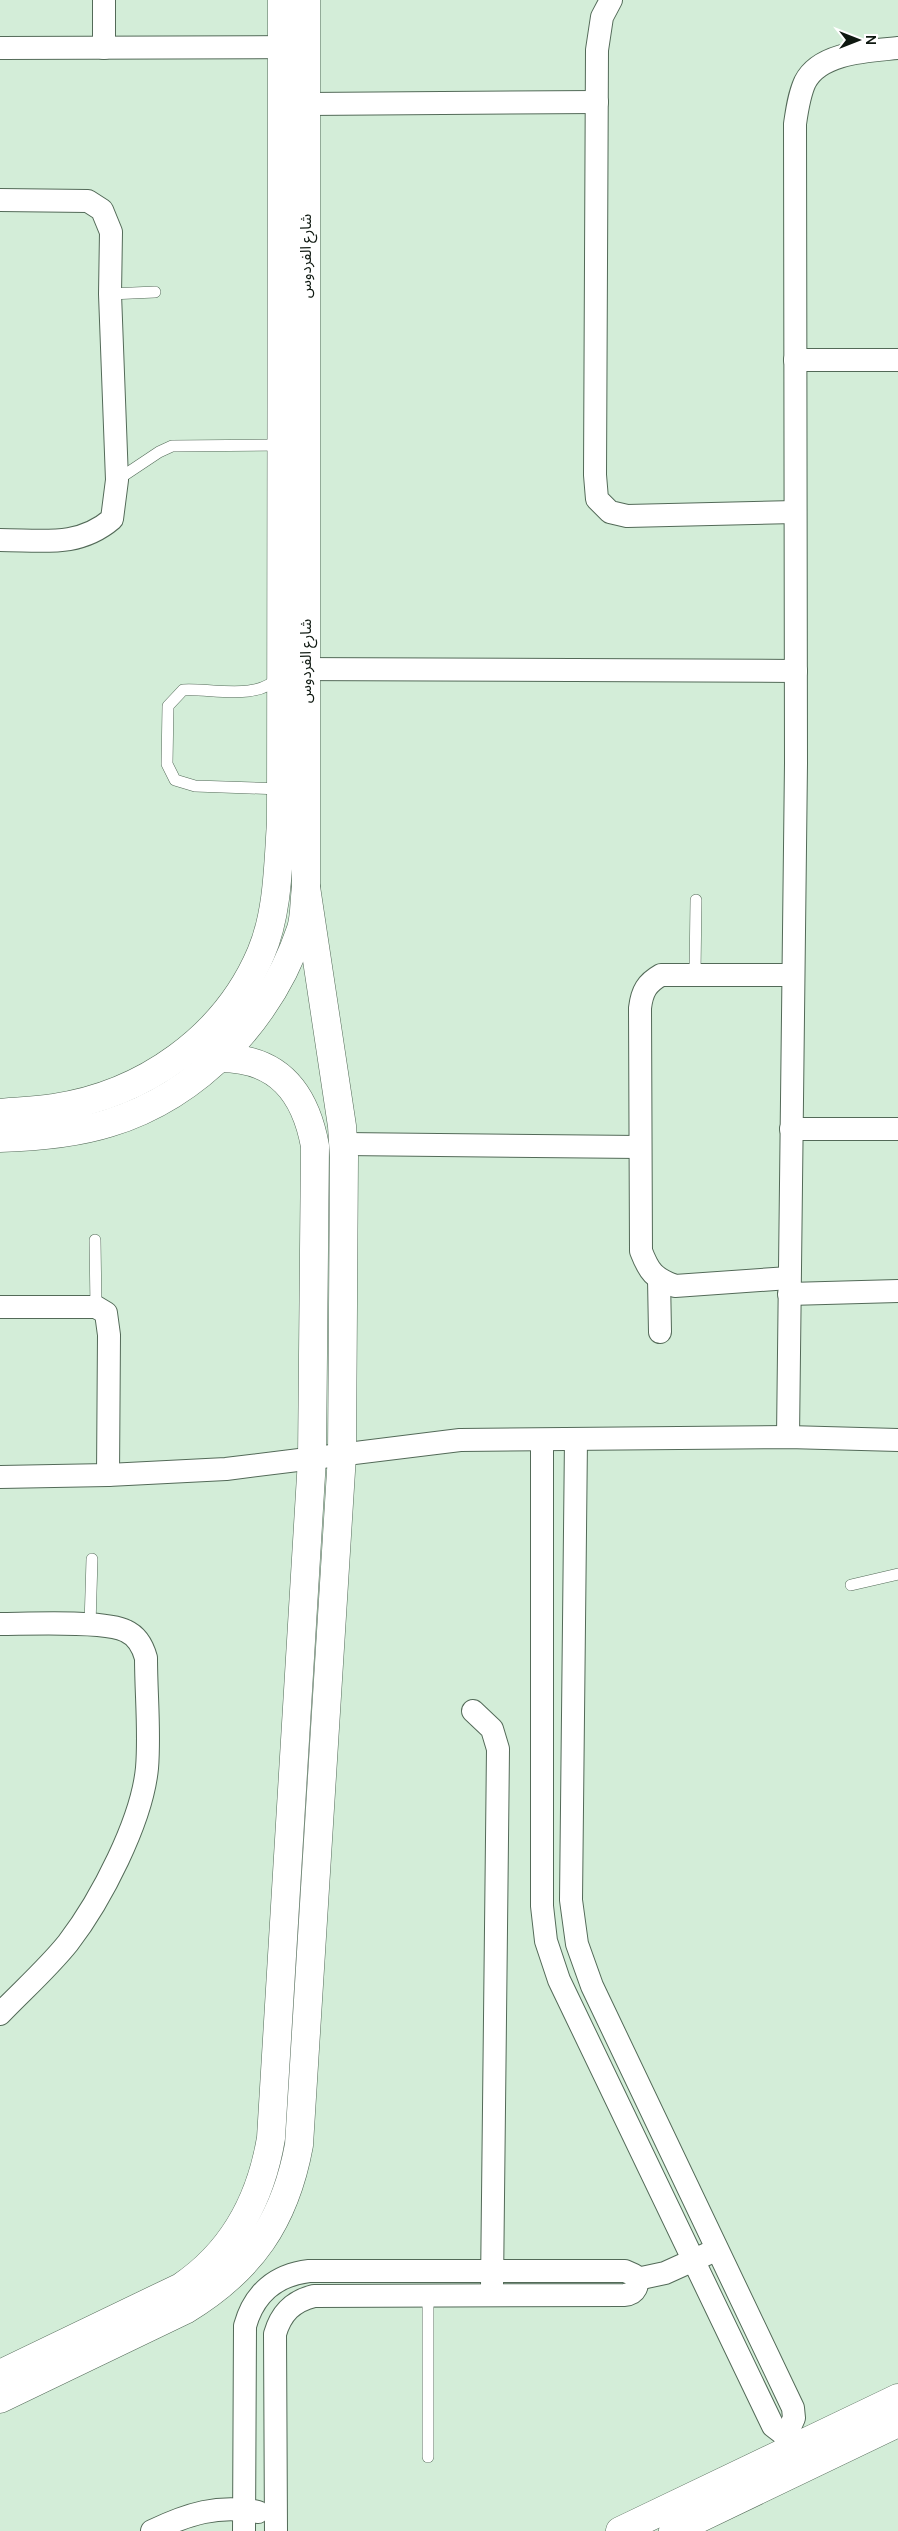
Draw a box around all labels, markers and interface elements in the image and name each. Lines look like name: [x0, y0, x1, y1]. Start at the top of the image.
north arrow: [833, 15, 883, 65]
text: N: [862, 35, 881, 45]
street label: شارع الفردوس: [295, 213, 318, 298]
street label: شارع الفردوس: [295, 618, 318, 703]

